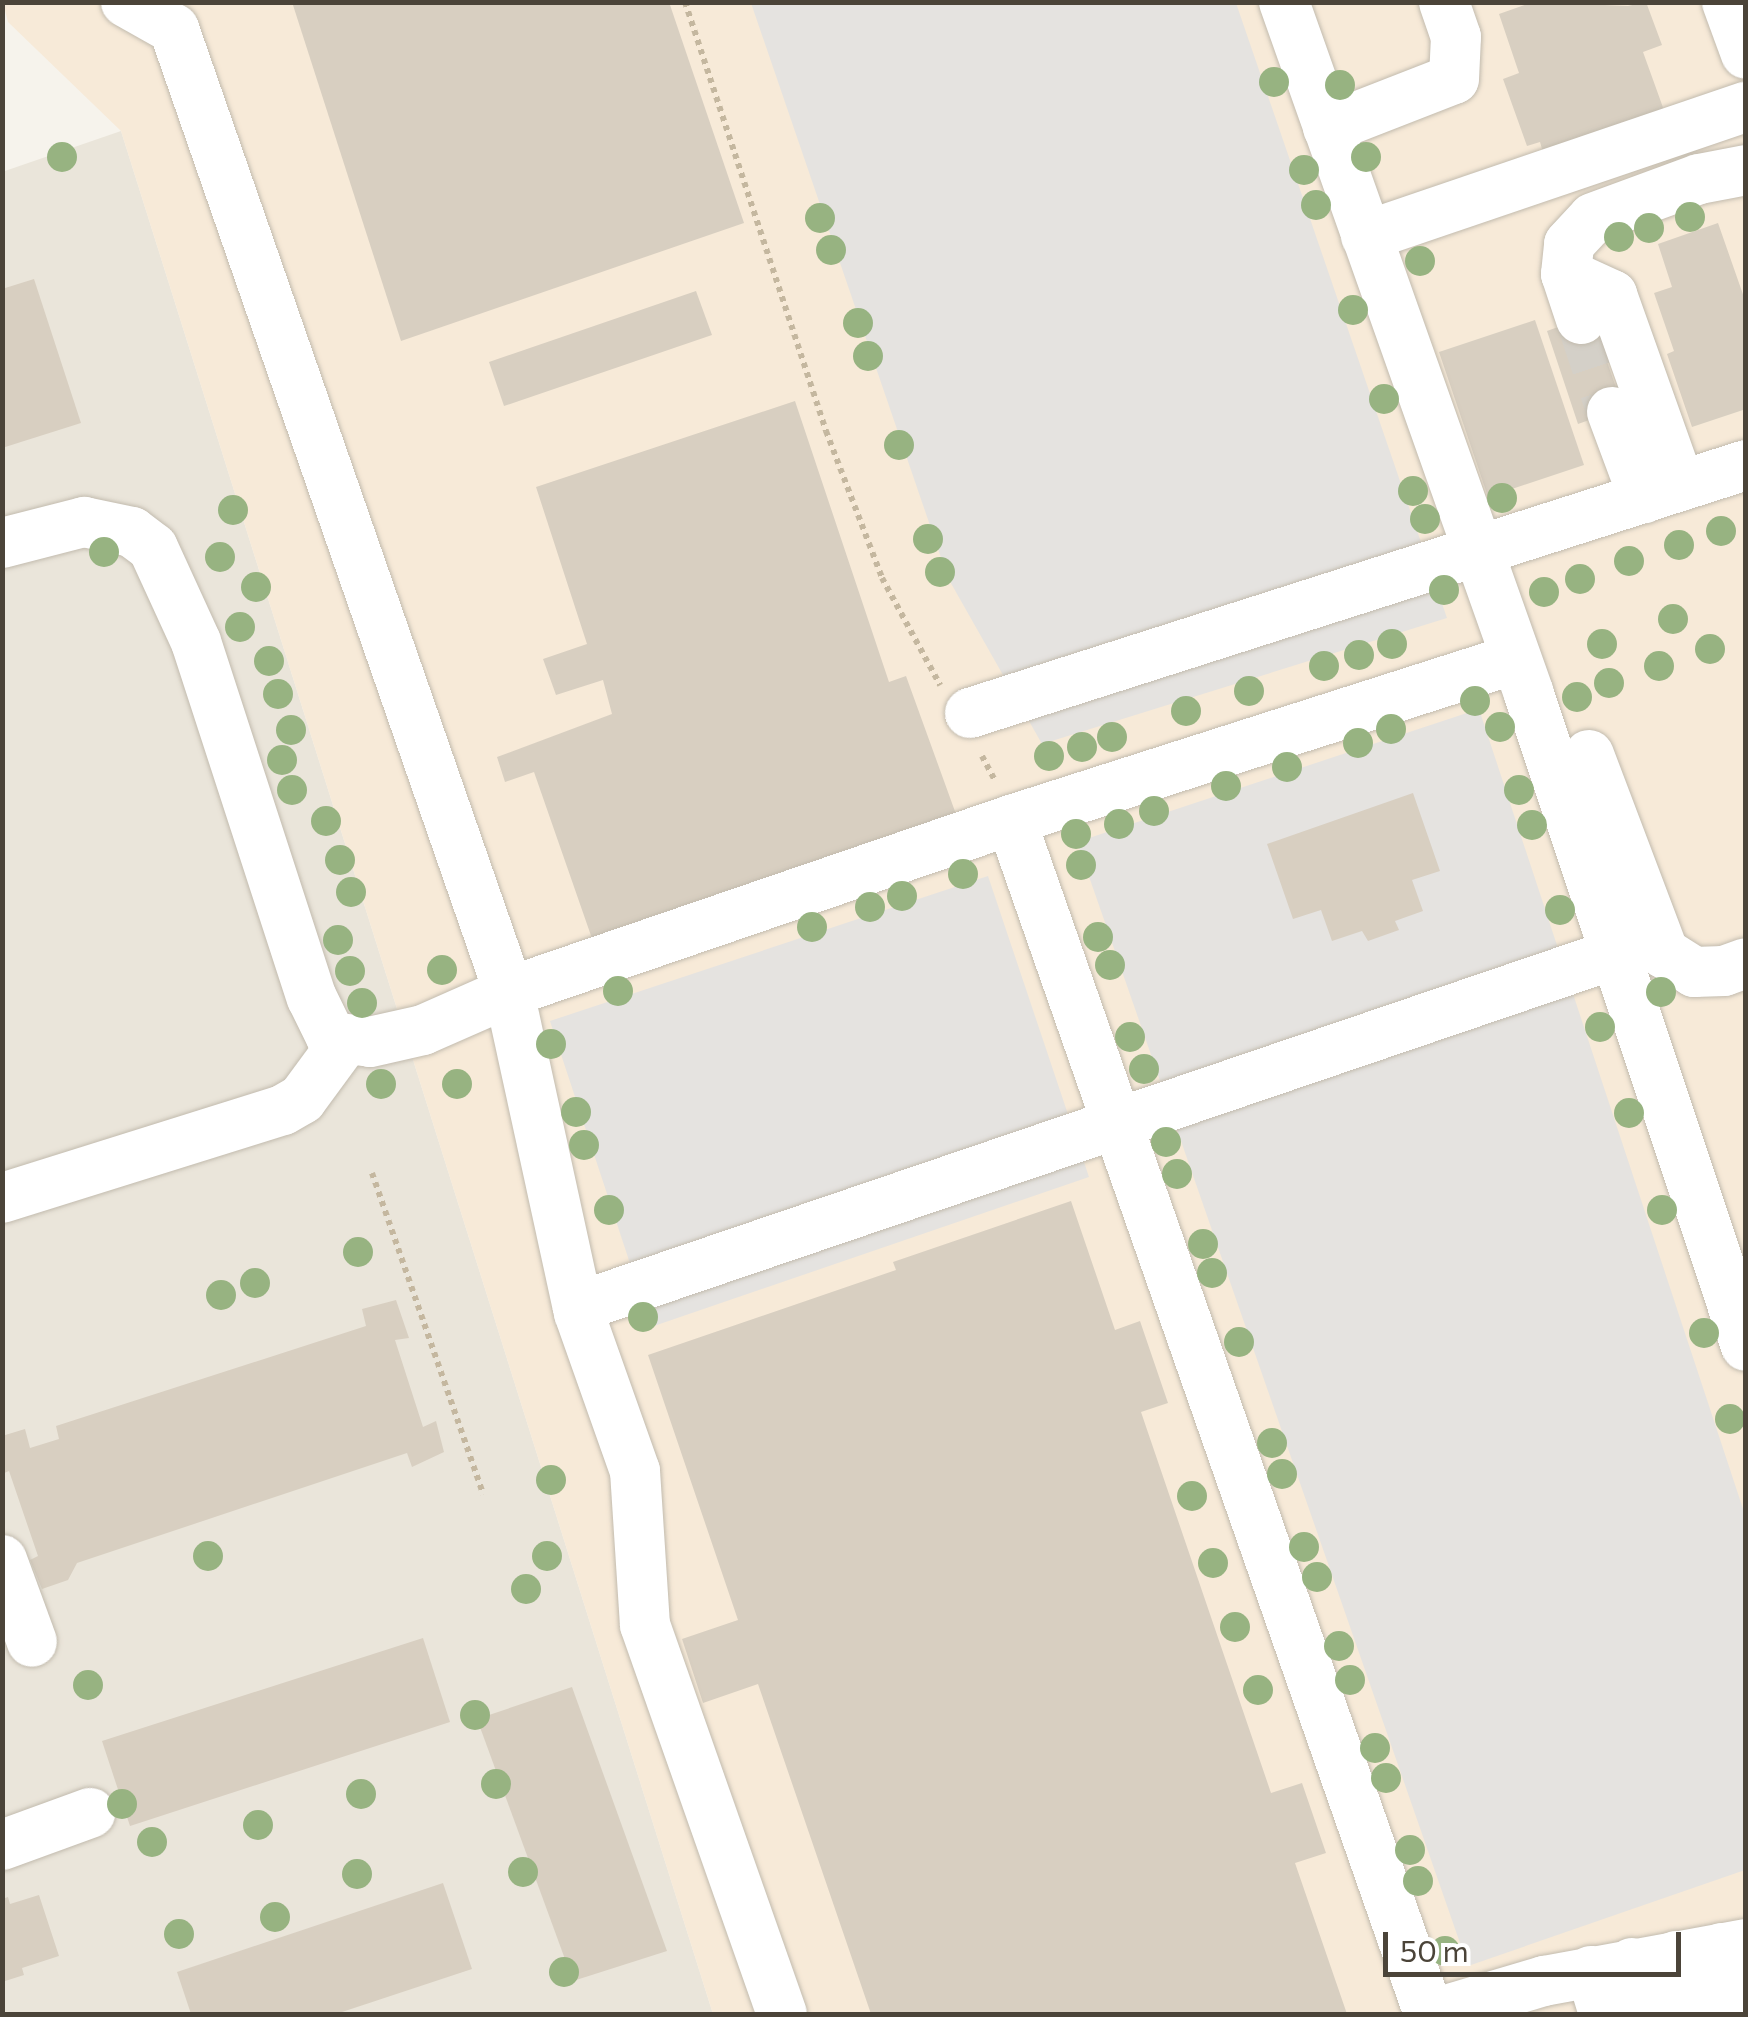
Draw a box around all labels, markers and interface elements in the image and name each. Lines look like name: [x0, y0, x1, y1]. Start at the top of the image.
scale bar: [1388, 1912, 1686, 1974]
text: 50 m: [1400, 1931, 1469, 1968]

